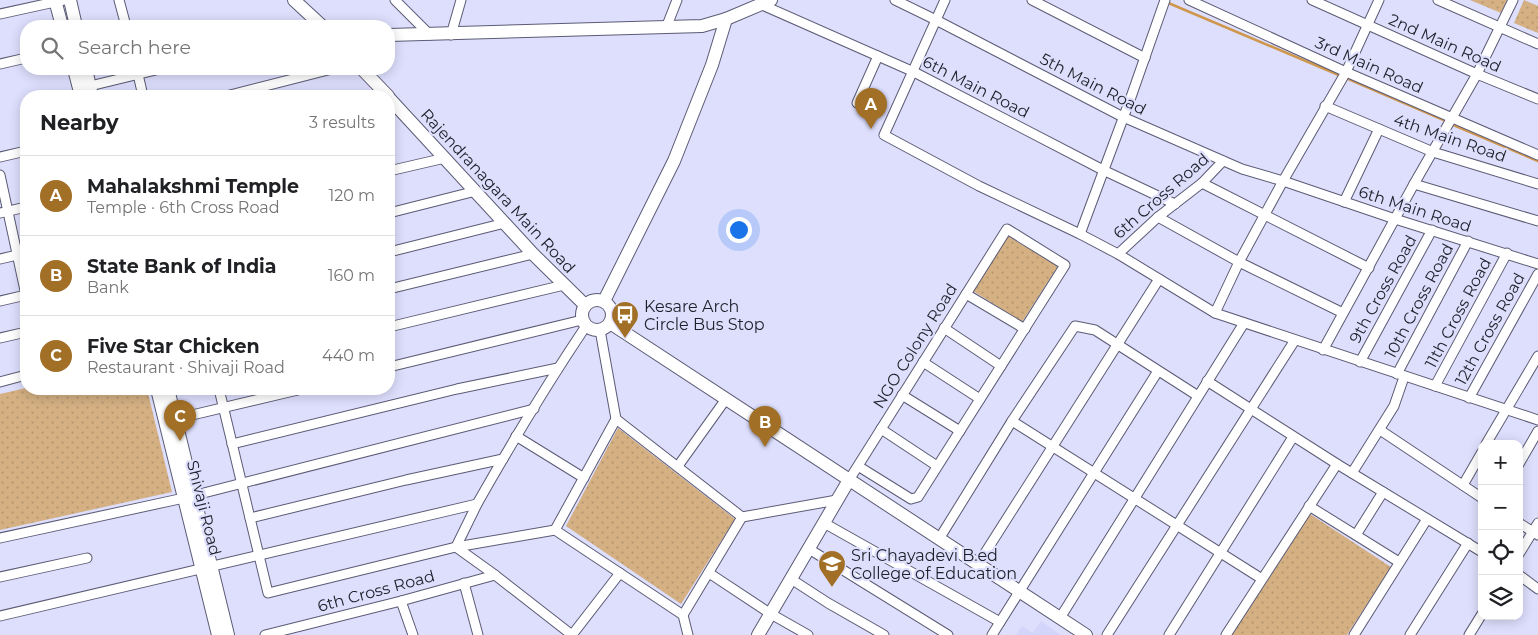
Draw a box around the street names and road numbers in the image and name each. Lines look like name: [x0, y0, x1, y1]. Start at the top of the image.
street label: 2nd Main Road: [1386, 10, 1504, 76]
street label: 3rd Main Road: [1312, 33, 1426, 97]
street label: 5th Main Road: [1037, 49, 1149, 119]
street label: 6th Main Road: [920, 52, 1032, 122]
street label: Rajendranagara Main Road: [417, 105, 579, 277]
street label: 4th Main Road: [1391, 110, 1509, 166]
street label: 6th Cross Road: [1109, 149, 1213, 243]
street label: 6th Main Road: [1356, 182, 1474, 236]
street label: 9th Cross Road: [1345, 232, 1421, 346]
street label: 10th Cross Road: [1381, 240, 1457, 362]
street label: 11th Cross Road: [1421, 255, 1495, 371]
street label: 12th Cross Road: [1451, 269, 1529, 389]
street label: NGO Colony Road: [869, 280, 961, 412]
street label: Shivaji Road: [183, 458, 225, 558]
street label: 6th Cross Road: [315, 566, 437, 616]

